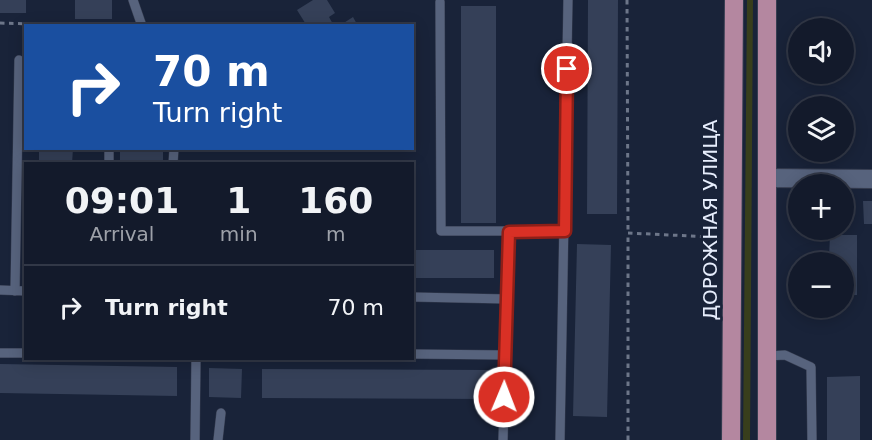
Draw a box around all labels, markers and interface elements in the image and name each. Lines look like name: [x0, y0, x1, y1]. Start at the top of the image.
map controls: [788, 18, 854, 318]
button: sound: [788, 18, 854, 84]
pin: [541, 43, 592, 94]
text: 70 m: [153, 47, 270, 96]
icon: right: [54, 48, 132, 126]
icon: arrive: [550, 52, 583, 85]
button: layers: [788, 96, 854, 162]
text: Turn right: [153, 97, 282, 128]
street label: ДОРОЖНАЯ УЛИЦА: [698, 119, 722, 321]
button: +: [788, 174, 854, 240]
text: 09:01: [65, 180, 179, 221]
text: 1: [226, 180, 251, 221]
text: 160: [298, 180, 373, 221]
text: Arrival: [89, 222, 154, 246]
text: min: [220, 222, 258, 246]
text: m: [326, 222, 346, 246]
button: −: [788, 252, 854, 318]
icon: right: [54, 291, 87, 324]
text: Turn right: [105, 295, 228, 320]
text: 70 m: [328, 295, 384, 320]
position arrow: [472, 365, 536, 429]

